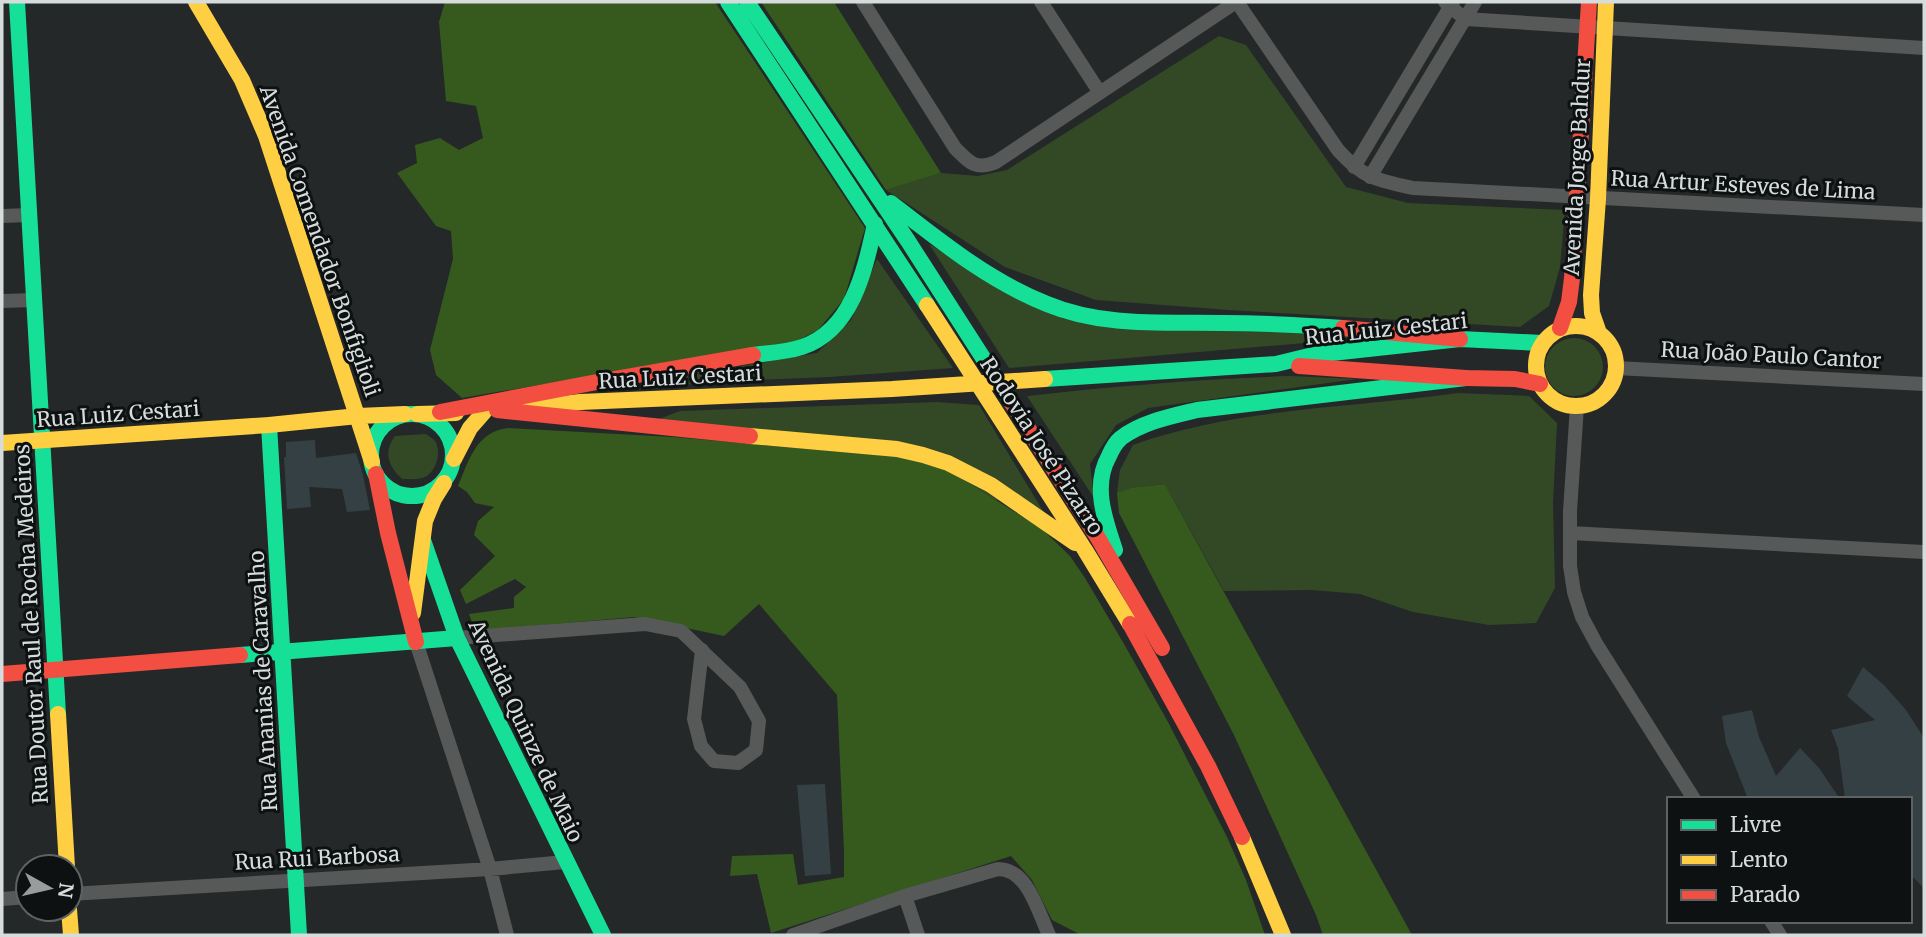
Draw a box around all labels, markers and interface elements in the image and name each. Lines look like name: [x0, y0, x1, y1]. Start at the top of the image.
street label: Avenida Jorge Bahdur: [1558, 58, 1596, 277]
street label: Avenida Comendador Bonfiglioli: [254, 81, 386, 400]
street label: Rua Artur Esteves de Lima: [1610, 165, 1876, 205]
street label: Rua Luiz Cestari: [1303, 307, 1469, 351]
street label: Rua João Paulo Cantor: [1660, 336, 1882, 374]
street label: Rodovia José Pizarro: [974, 352, 1110, 540]
street label: Rua Luiz Cestari: [598, 359, 763, 395]
street label: Rua Luiz Cestari: [35, 395, 201, 433]
street label: Rua Doutor Raul de Rocha Medeiros: [8, 444, 54, 804]
street label: Rua Ananias de Caravalho: [243, 550, 283, 812]
street label: Avenida Quinze de Maio: [462, 615, 589, 847]
legend: [1667, 797, 1912, 923]
text: Livre: [1730, 811, 1781, 838]
street label: Rua Rui Barbosa: [234, 840, 400, 876]
text: Lento: [1730, 846, 1788, 873]
north arrow: [14, 853, 84, 923]
text: N: [53, 881, 79, 899]
text: Parado: [1730, 881, 1800, 908]

